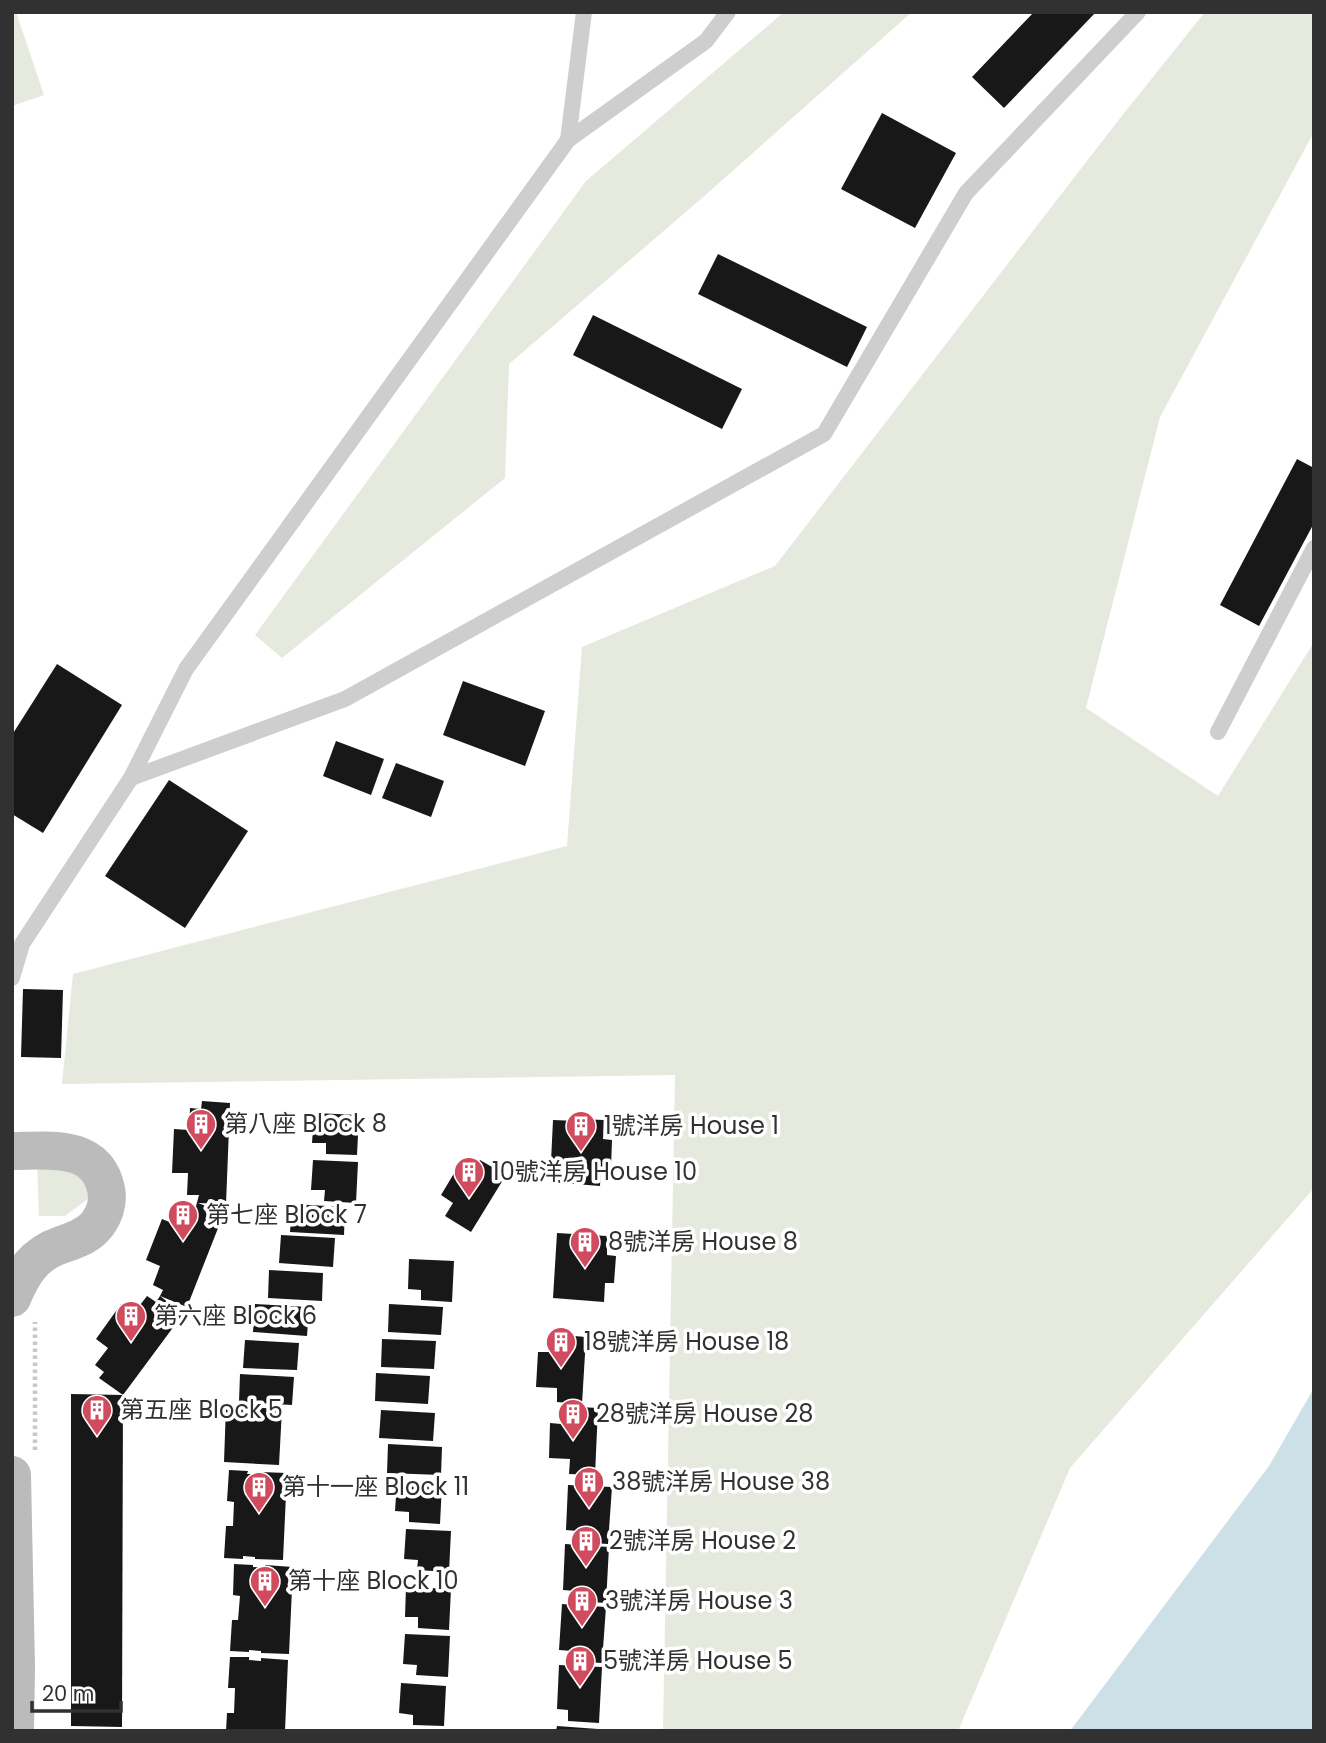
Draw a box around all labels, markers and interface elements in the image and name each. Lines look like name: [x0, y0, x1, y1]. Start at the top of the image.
building icon: 第八座 Block 8: [184, 1107, 218, 1151]
place label: 第八座 Block 8: [224, 1107, 387, 1140]
building icon: 1號洋房 House 1: [564, 1109, 598, 1153]
place label: 1號洋房 House 1: [604, 1109, 779, 1142]
building icon: 10號洋房 House 10: [452, 1155, 486, 1199]
place label: 10號洋房 House 10: [492, 1155, 697, 1188]
building icon: 第七座 Block 7: [166, 1198, 200, 1242]
place label: 第七座 Block 7: [206, 1198, 367, 1231]
building icon: 8號洋房 House 8: [568, 1225, 602, 1269]
place label: 8號洋房 House 8: [608, 1225, 798, 1258]
building icon: 第六座 Block 6: [114, 1299, 148, 1343]
place label: 第六座 Block 6: [154, 1299, 317, 1332]
building icon: 18號洋房 House 18: [544, 1325, 578, 1369]
place label: 18號洋房 House 18: [584, 1325, 789, 1358]
building icon: 第五座 Block 5: [80, 1393, 114, 1437]
place label: 第五座 Block 5: [120, 1393, 283, 1426]
building icon: 28號洋房 House 28: [556, 1397, 590, 1441]
place label: 28號洋房 House 28: [596, 1397, 813, 1430]
building icon: 38號洋房 House 38: [572, 1465, 606, 1509]
place label: 38號洋房 House 38: [612, 1465, 830, 1498]
building icon: 第十一座 Block 11: [242, 1470, 276, 1514]
place label: 第十一座 Block 11: [282, 1470, 469, 1503]
building icon: 2號洋房 House 2: [569, 1524, 603, 1568]
place label: 2號洋房 House 2: [609, 1524, 796, 1557]
building icon: 第十座 Block 10: [248, 1564, 282, 1608]
place label: 第十座 Block 10: [288, 1564, 458, 1597]
building icon: 3號洋房 House 3: [565, 1584, 599, 1628]
place label: 3號洋房 House 3: [605, 1584, 793, 1617]
building icon: 5號洋房 House 5: [563, 1644, 597, 1688]
place label: 5號洋房 House 5: [603, 1644, 793, 1677]
scale bar: [32, 1670, 121, 1714]
text: 20 m: [42, 1679, 95, 1708]

